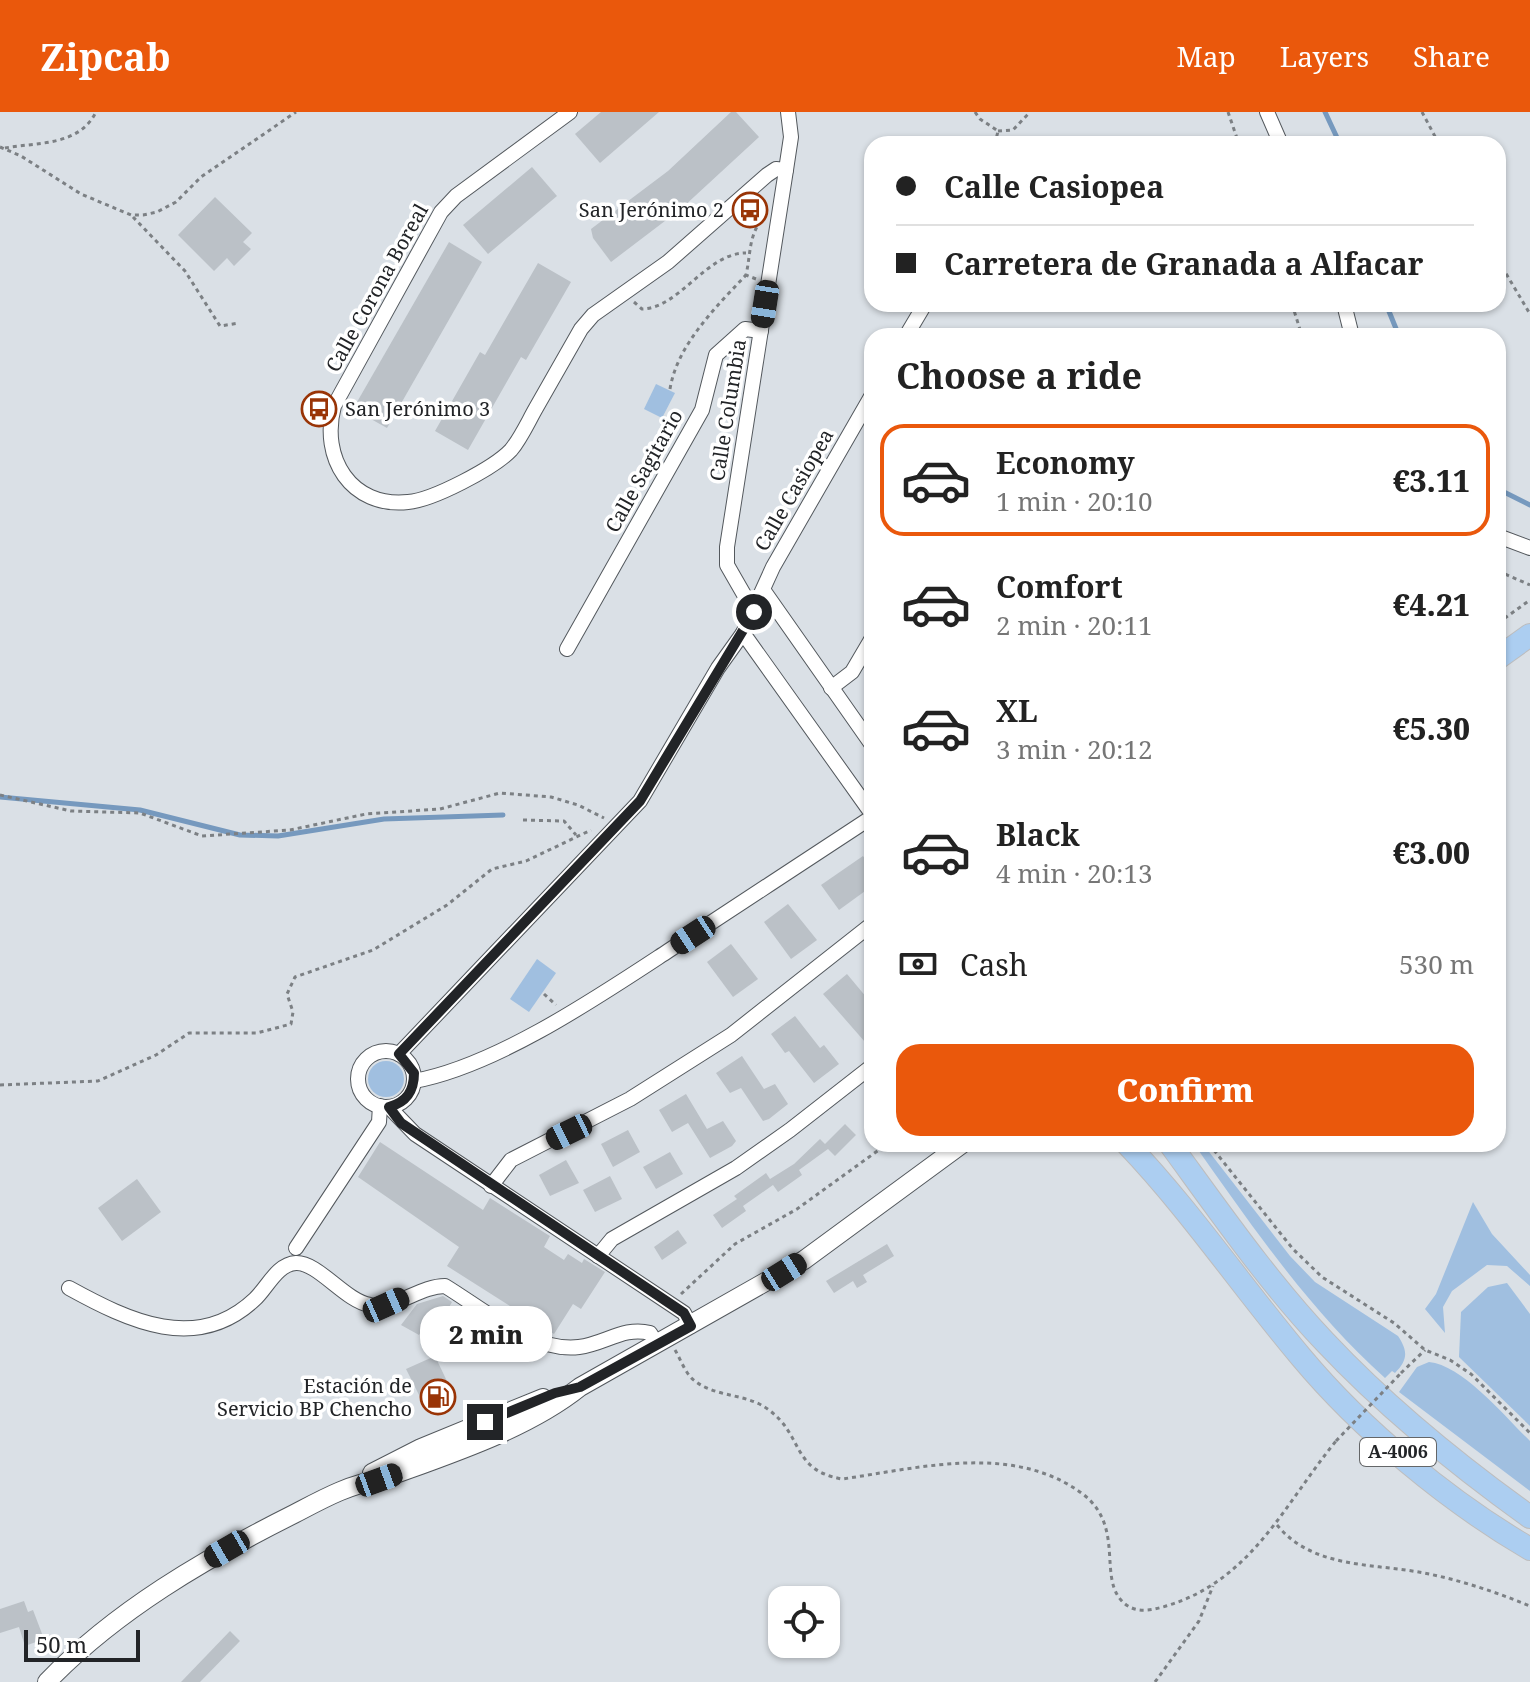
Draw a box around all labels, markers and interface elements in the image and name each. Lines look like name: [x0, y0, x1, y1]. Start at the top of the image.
text: Zipcab: [40, 30, 171, 82]
text: Map: [1177, 37, 1236, 75]
text: Layers: [1280, 37, 1369, 75]
text: Share: [1413, 37, 1490, 75]
text: Calle Casiopea: [944, 166, 1164, 207]
bus stop icon: San Jerónimo 2: [731, 191, 769, 229]
place label: San Jerónimo 2: [579, 196, 724, 223]
street label: Calle Corona Boreal: [319, 199, 434, 377]
text: Carretera de Granada a Alfacar: [944, 243, 1423, 284]
car: [749, 278, 781, 330]
street label: Calle Columbia: [703, 337, 752, 483]
text: Choose a ride: [896, 351, 1142, 400]
bus stop icon: San Jerónimo 3: [300, 390, 338, 428]
place label: San Jerónimo 3: [345, 395, 490, 422]
street label: Calle Sagitario: [599, 404, 689, 537]
street label: Calle Casiopea: [748, 424, 839, 556]
text: Economy: [996, 442, 1135, 483]
icon: car: [900, 444, 972, 516]
text: €3.11: [1393, 460, 1470, 501]
text: 1 min · 20:10: [996, 483, 1153, 519]
text: Comfort: [996, 566, 1123, 607]
icon: car: [900, 568, 972, 640]
text: €4.21: [1393, 584, 1470, 625]
route start: [736, 594, 772, 630]
text: 2 min · 20:11: [996, 607, 1153, 643]
text: XL: [996, 690, 1038, 731]
icon: car: [900, 692, 972, 764]
text: €5.30: [1393, 708, 1470, 749]
text: 3 min · 20:12: [996, 731, 1153, 767]
text: Black: [996, 814, 1080, 855]
icon: car: [900, 816, 972, 888]
text: €3.00: [1393, 832, 1470, 873]
text: 4 min · 20:13: [996, 855, 1153, 891]
car: [666, 912, 720, 958]
icon: cash: [896, 942, 940, 986]
text: Cash: [960, 944, 1028, 985]
text: 530 m: [1399, 946, 1474, 982]
button: Confirm: [896, 1044, 1474, 1136]
car: [542, 1111, 596, 1153]
car: [757, 1249, 811, 1295]
car: [359, 1284, 413, 1326]
callout: 2 min: [419, 1306, 551, 1362]
text: 2 min: [449, 1316, 523, 1352]
place label: Estación de Servicio BP Chencho: [217, 1372, 412, 1422]
fuel station icon: Estación de Servicio BP Chencho: [419, 1378, 457, 1416]
route end: [467, 1404, 503, 1440]
road number: A-4006: [1360, 1438, 1436, 1466]
car: [352, 1461, 406, 1499]
car: [200, 1527, 254, 1571]
map controls: [768, 1586, 840, 1658]
button: locate: [768, 1586, 840, 1658]
scale bar: [24, 1626, 140, 1662]
text: 50 m: [36, 1629, 87, 1659]

